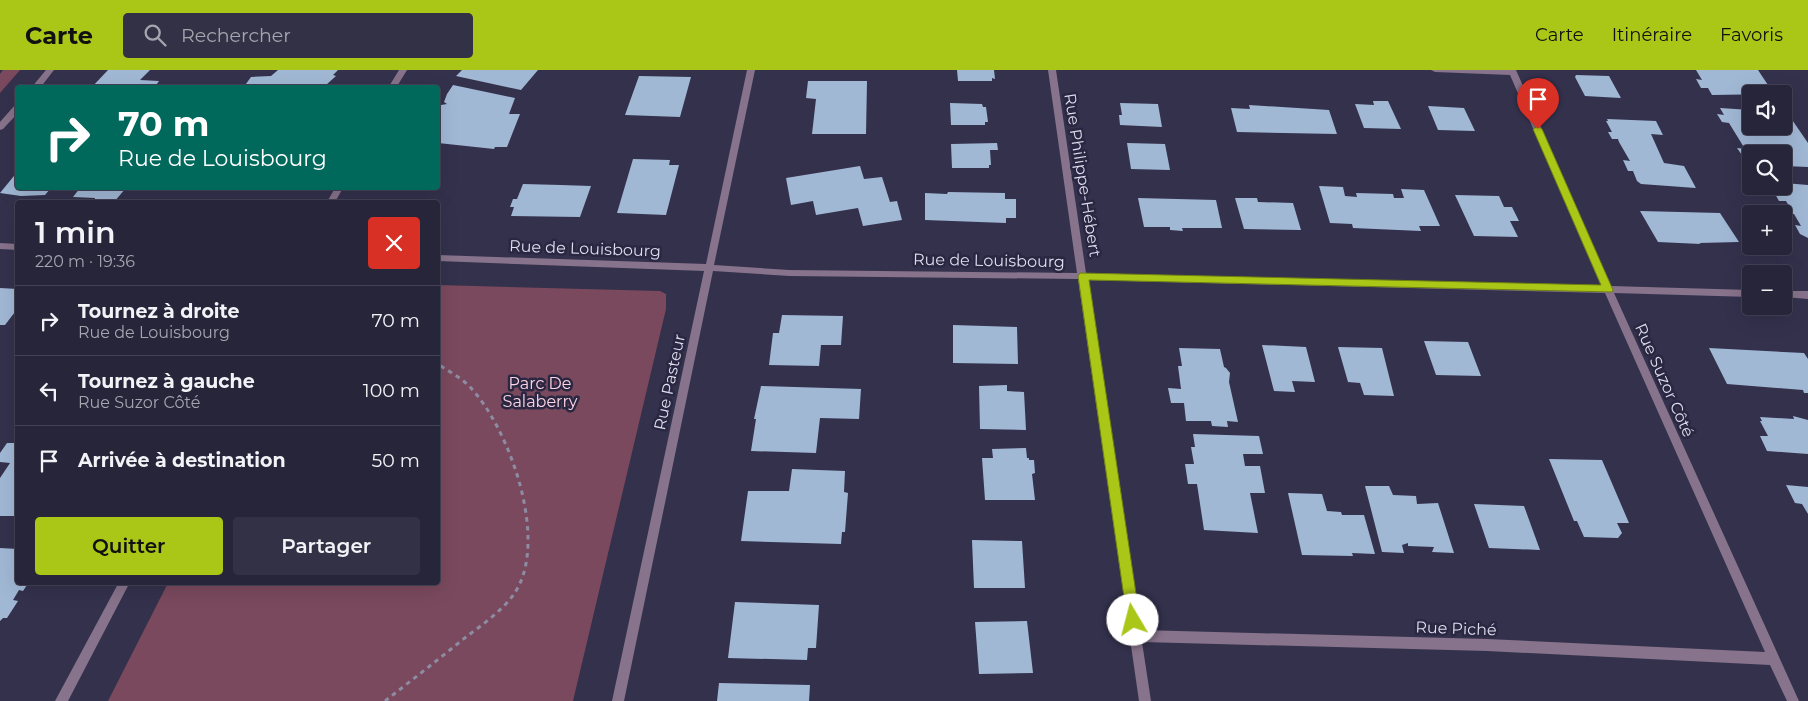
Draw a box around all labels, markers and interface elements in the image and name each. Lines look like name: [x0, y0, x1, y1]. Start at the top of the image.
search box: [123, 13, 473, 58]
text: Carte: [25, 21, 93, 50]
icon: search: [141, 21, 169, 49]
text: Rechercher: [181, 24, 291, 47]
text: Carte: [1535, 24, 1584, 46]
text: Itinéraire: [1612, 24, 1692, 46]
text: Favoris: [1720, 24, 1783, 46]
pin: [1517, 78, 1559, 129]
icon: arrive: [1524, 85, 1552, 113]
map controls: [1742, 85, 1792, 315]
button: sound: [1742, 85, 1792, 135]
street label: Rue Philippe-Hébert: [1060, 92, 1105, 259]
text: 70 m: [118, 102, 209, 145]
icon: right: [35, 105, 100, 170]
text: Rue de Louisbourg: [118, 145, 327, 172]
button: search: [1742, 145, 1792, 195]
button: +: [1742, 205, 1792, 255]
text: 1 min: [35, 214, 116, 251]
button: close: [368, 217, 420, 269]
street label: Rue de Louisbourg: [509, 236, 661, 261]
street label: Rue de Louisbourg: [913, 250, 1065, 271]
text: 220 m · 19:36: [35, 252, 135, 271]
button: −: [1742, 265, 1792, 315]
text: Tournez à droite: [78, 300, 239, 323]
icon: right: [35, 307, 63, 335]
text: 70 m: [371, 309, 420, 332]
street label: Rue Suzor Côté: [1631, 320, 1698, 440]
text: Rue de Louisbourg: [78, 323, 230, 342]
street label: Rue Pasteur: [650, 332, 689, 432]
text: Tournez à gauche: [78, 370, 255, 393]
park label: Parc De Salaberry: [503, 374, 578, 411]
icon: left: [35, 377, 63, 405]
text: 100 m: [363, 379, 420, 402]
text: Rue Suzor Côté: [78, 393, 200, 412]
icon: arrive: [35, 447, 63, 475]
text: Arrivée à destination: [78, 449, 286, 472]
text: 50 m: [372, 449, 420, 472]
button: Quitter: [35, 517, 223, 575]
button: Partager: [233, 517, 420, 575]
position arrow: [1106, 593, 1158, 645]
street label: Rue Piché: [1415, 618, 1497, 639]

